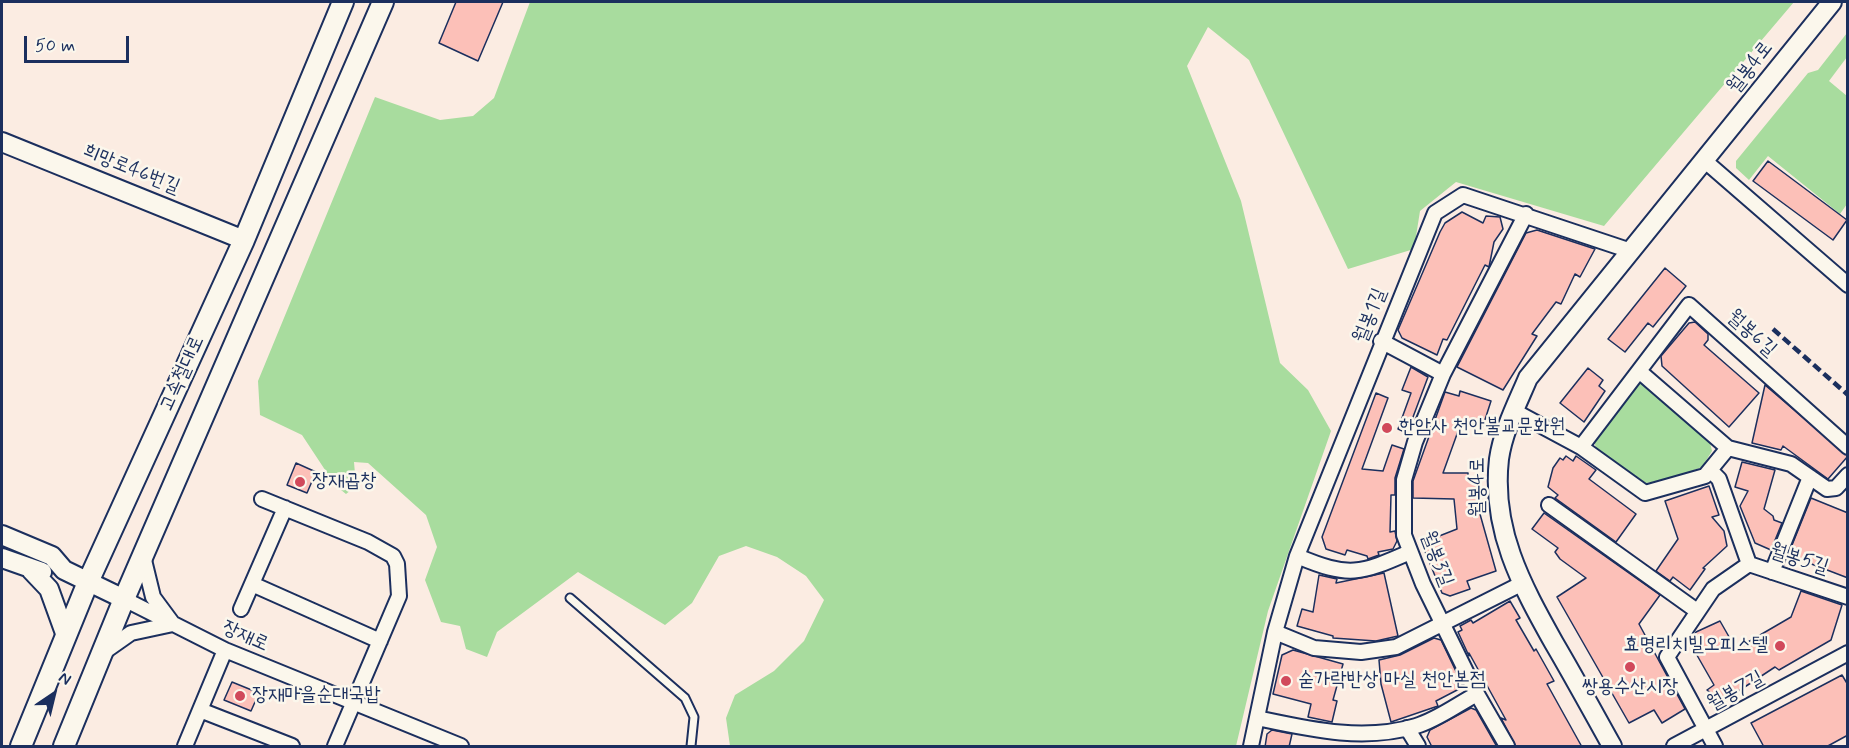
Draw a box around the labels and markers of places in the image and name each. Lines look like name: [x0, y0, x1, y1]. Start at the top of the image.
place label: 한암사 천안불교문화원: [1399, 416, 1565, 440]
marker: 한암사 천안불교문화원: [1380, 421, 1394, 435]
place label: 장재곱창: [312, 470, 376, 494]
marker: 장재곱창: [293, 475, 307, 489]
place label: 효명리치빌오피스텔: [1623, 634, 1768, 658]
marker: 효명리치빌오피스텔: [1773, 639, 1787, 653]
marker: 쌍용수산시장: [1623, 660, 1637, 674]
place label: 숟가락반상 마실 천안본점: [1298, 669, 1486, 693]
marker: 숟가락반상 마실 천안본점: [1279, 674, 1293, 688]
place label: 쌍용수산시장: [1582, 676, 1678, 700]
place label: 장재마을순대국밥: [252, 684, 381, 708]
marker: 장재마을순대국밥: [233, 689, 247, 703]

